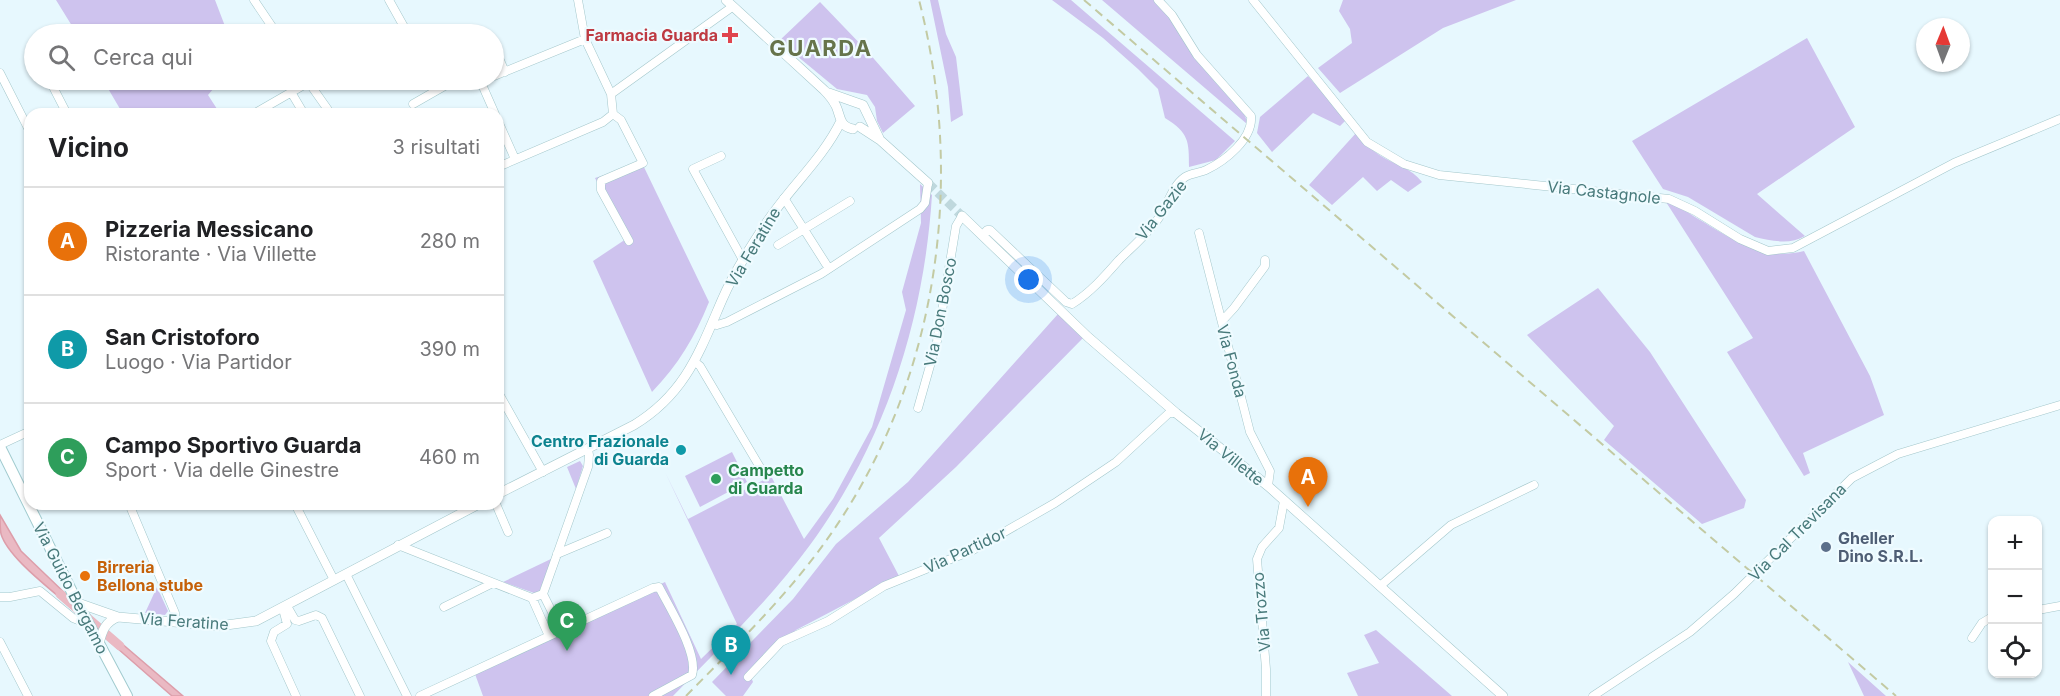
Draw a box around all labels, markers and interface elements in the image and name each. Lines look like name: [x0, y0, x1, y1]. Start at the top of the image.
north arrow: [1916, 18, 1970, 72]
search box: [24, 24, 504, 90]
place label: Farmacia Guarda: [585, 25, 718, 45]
marker: Farmacia Guarda: [723, 28, 737, 42]
district label: GUARDA: [769, 35, 873, 61]
icon: search: [45, 41, 78, 74]
text: Cerca qui: [93, 44, 193, 70]
text: Vicino: [48, 132, 129, 163]
text: 3 risultati: [393, 135, 480, 159]
street label: Via Gazie: [1131, 176, 1191, 244]
street label: Via Castagnole: [1546, 176, 1662, 208]
street label: Via Feratine: [721, 204, 785, 290]
text: Pizzeria Messicano: [105, 216, 313, 242]
text: A: [60, 229, 75, 253]
text: 280 m: [420, 229, 480, 253]
text: Ristorante · Via Villette: [105, 242, 317, 266]
street label: Via Don Bosco: [920, 256, 960, 368]
your location: [1014, 265, 1043, 294]
street label: Via Fonda: [1213, 322, 1251, 400]
text: San Cristoforo: [105, 324, 260, 350]
text: B: [61, 337, 74, 361]
text: 390 m: [419, 337, 480, 361]
text: Luogo · Via Partidor: [105, 350, 292, 374]
street label: Via Villette: [1194, 424, 1268, 490]
place label: Centro Frazionale di Guarda: [531, 431, 669, 469]
text: Campo Sportivo Guarda: [105, 432, 361, 458]
marker: Centro Frazionale di Guarda: [674, 443, 688, 457]
text: C: [60, 445, 75, 469]
text: 460 m: [419, 445, 480, 469]
text: Sport · Via delle Ginestre: [105, 458, 339, 482]
pin: A: [1288, 458, 1328, 507]
place label: Campetto di Guarda: [728, 460, 804, 498]
marker: Campetto di Guarda: [709, 472, 723, 486]
street label: Via Cal Trevisana: [1744, 479, 1850, 585]
map controls: [1988, 516, 2042, 678]
button: +: [1988, 516, 2042, 570]
street label: Via Guido Bergamo: [29, 519, 113, 657]
street label: Via Partidor: [921, 522, 1009, 578]
place label: Gheller Dino S.R.L.: [1838, 528, 1924, 566]
marker: Gheller Dino S.R.L.: [1819, 540, 1833, 554]
place label: Birreria Bellona stube: [97, 557, 203, 595]
marker: Birreria Bellona stube: [78, 569, 92, 583]
button: −: [1988, 570, 2042, 624]
street label: Via Trozzo: [1248, 571, 1274, 653]
pin: C: [548, 602, 586, 651]
street label: Via Feratine: [139, 608, 229, 634]
button: locate: [1988, 624, 2042, 678]
pin: B: [712, 626, 750, 675]

